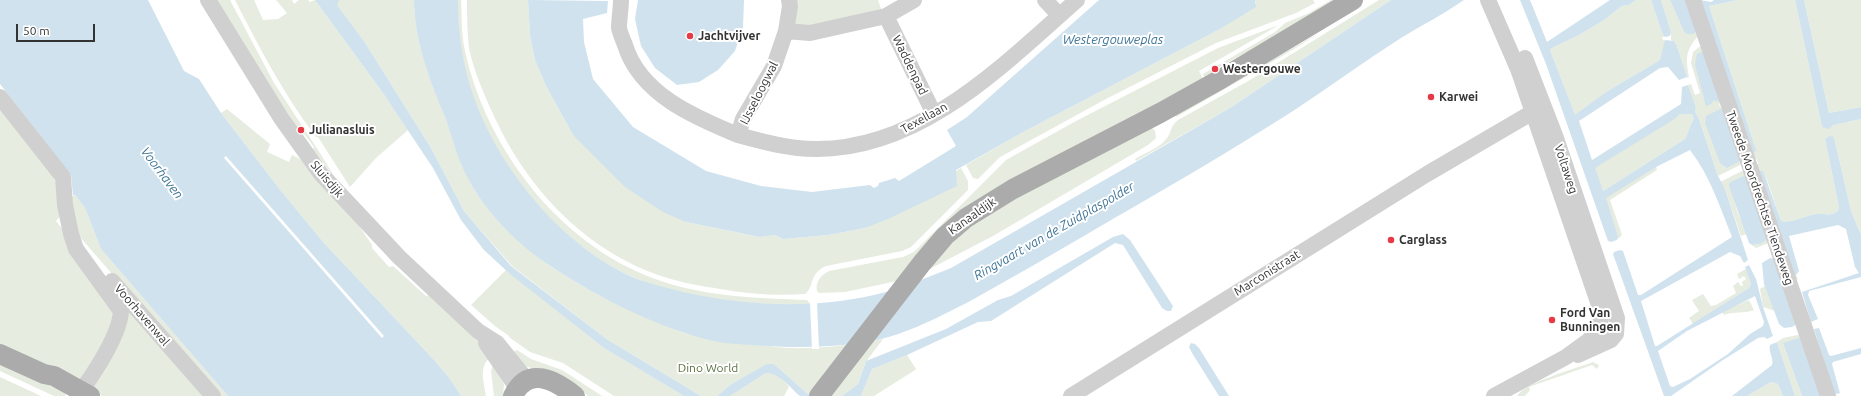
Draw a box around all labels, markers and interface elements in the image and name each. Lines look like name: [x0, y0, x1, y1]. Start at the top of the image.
scale bar: [18, 16, 97, 42]
text: 50 m: [23, 24, 50, 37]
place label: Jachtvijver: [698, 29, 760, 43]
marker: Jachtvijver: [685, 31, 695, 41]
water label: Westergouweplas: [1063, 32, 1163, 48]
street label: Waddenpad: [889, 33, 931, 97]
street label: IJsseloogwal: [737, 59, 781, 127]
place label: Westergouwe: [1223, 62, 1301, 76]
marker: Westergouwe: [1210, 64, 1220, 74]
place label: Karwei: [1439, 90, 1478, 104]
marker: Karwei: [1426, 92, 1436, 102]
street label: Texellaan: [898, 99, 950, 137]
street label: Tweede Moordrechtse Tiendeweg: [1723, 109, 1797, 287]
place label: Julianasluis: [309, 123, 375, 137]
marker: Julianasluis: [296, 125, 306, 135]
street label: Voltaweg: [1551, 143, 1581, 195]
water label: Voorhaven: [137, 144, 187, 202]
street label: Sluisdijk: [308, 158, 346, 200]
water label: Ringvaart van de Zuidplaspolder: [971, 179, 1137, 283]
street label: Kanaaldijk: [945, 194, 999, 238]
place label: Carglass: [1399, 233, 1447, 247]
marker: Carglass: [1386, 235, 1396, 245]
street label: Marconistraat: [1231, 247, 1303, 299]
street label: Voorhavenwal: [111, 281, 173, 349]
place label: Ford Van Bunningen: [1560, 306, 1620, 334]
marker: Ford Van Bunningen: [1547, 315, 1557, 325]
park label: Dino World: [678, 361, 738, 375]

